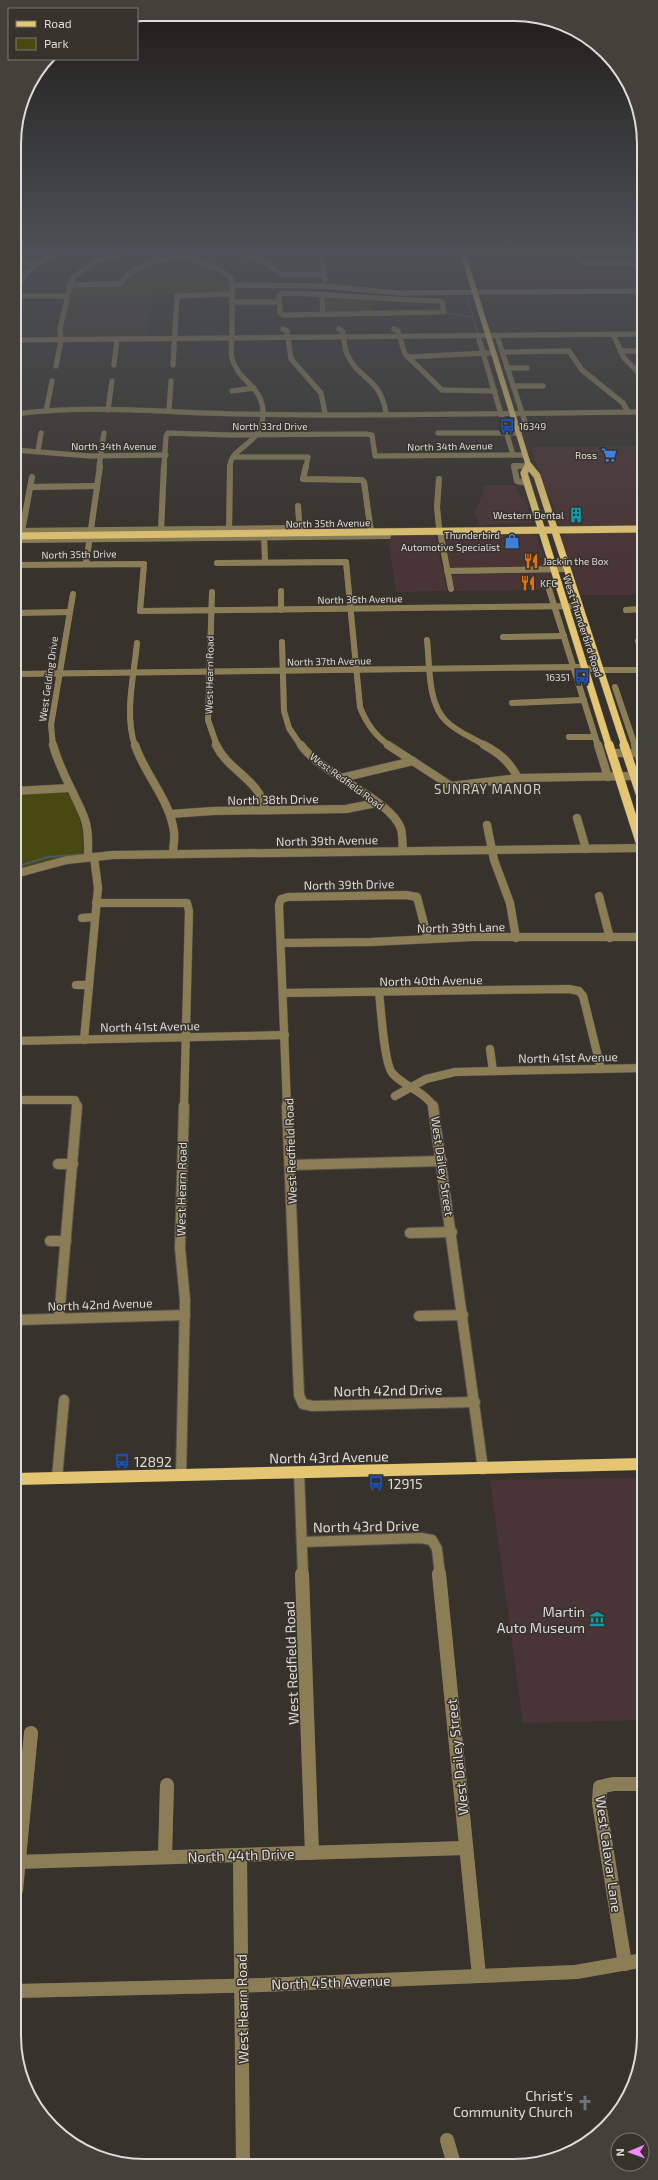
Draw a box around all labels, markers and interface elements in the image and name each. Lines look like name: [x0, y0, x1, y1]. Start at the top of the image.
legend: [8, 8, 138, 60]
text: Road: [44, 16, 72, 30]
text: Park: [44, 36, 69, 50]
bus stop icon: 16349: [498, 417, 516, 435]
street label: North 33rd Drive: [232, 420, 308, 432]
place label: 16349: [519, 420, 546, 432]
street label: North 34th Avenue: [407, 439, 493, 453]
street label: North 34th Avenue: [71, 440, 157, 452]
supermarket icon: Ross: [600, 446, 618, 464]
place label: Ross: [575, 449, 597, 461]
building icon: Western Dental: [567, 506, 585, 524]
place label: Western Dental: [493, 509, 564, 521]
street label: North 35th Avenue: [286, 516, 370, 530]
place label: Thunderbird Automotive Specialist: [401, 529, 500, 553]
shop icon: Thunderbird Automotive Specialist: [503, 532, 521, 550]
street label: North 35th Drive: [41, 547, 117, 561]
restaurant icon: Jack in the Box: [522, 552, 540, 570]
place label: Jack in the Box: [543, 555, 609, 567]
street label: West Thunderbird Road: [561, 573, 605, 679]
restaurant icon: KFC: [519, 574, 537, 592]
place label: KFC: [540, 577, 557, 589]
street label: North 36th Avenue: [317, 592, 403, 606]
street label: West Gelding Drive: [36, 636, 60, 722]
street label: West Hearn Road: [202, 636, 216, 714]
street label: North 37th Avenue: [287, 654, 371, 668]
bus stop icon: 16351: [573, 668, 591, 686]
place label: 16351: [545, 671, 570, 683]
street label: West Redfield Road: [308, 750, 386, 812]
district label: SUNRAY MANOR: [434, 781, 542, 797]
street label: North 38th Drive: [227, 791, 319, 807]
street label: North 39th Avenue: [276, 832, 378, 848]
street label: North 39th Drive: [304, 876, 394, 892]
street label: North 39th Lane: [417, 919, 505, 935]
street label: North 40th Avenue: [379, 972, 483, 988]
street label: North 41st Avenue: [100, 1018, 200, 1034]
street label: North 41st Avenue: [518, 1049, 618, 1065]
street label: West Redfield Road: [281, 1098, 299, 1204]
street label: West Dailey Street: [429, 1115, 457, 1217]
street label: West Hearn Road: [173, 1142, 189, 1236]
street label: North 42nd Avenue: [47, 1295, 153, 1313]
street label: North 42nd Drive: [333, 1381, 443, 1399]
street label: North 43rd Avenue: [269, 1447, 389, 1467]
bus stop icon: 12892: [113, 1452, 131, 1470]
place label: 12892: [134, 1453, 172, 1470]
bus stop icon: 12915: [367, 1474, 385, 1492]
place label: 12915: [388, 1475, 423, 1492]
street label: North 43rd Drive: [313, 1517, 419, 1535]
street label: West Redfield Road: [280, 1601, 302, 1725]
place label: Martin Auto Museum: [497, 1603, 585, 1636]
museum icon: Martin Auto Museum: [588, 1610, 606, 1628]
street label: West Dailey Street: [442, 1698, 472, 1816]
street label: West Calavar Lane: [592, 1795, 626, 1913]
street label: North 44th Drive: [187, 1845, 295, 1865]
street label: West Hearn Road: [233, 1954, 251, 2064]
street label: North 45th Avenue: [271, 1971, 391, 1993]
place label: Christ's Community Church: [453, 2087, 573, 2120]
church icon: Christ's Community Church: [576, 2094, 594, 2112]
north arrow: [610, 2132, 650, 2172]
text: N: [613, 2148, 626, 2157]

